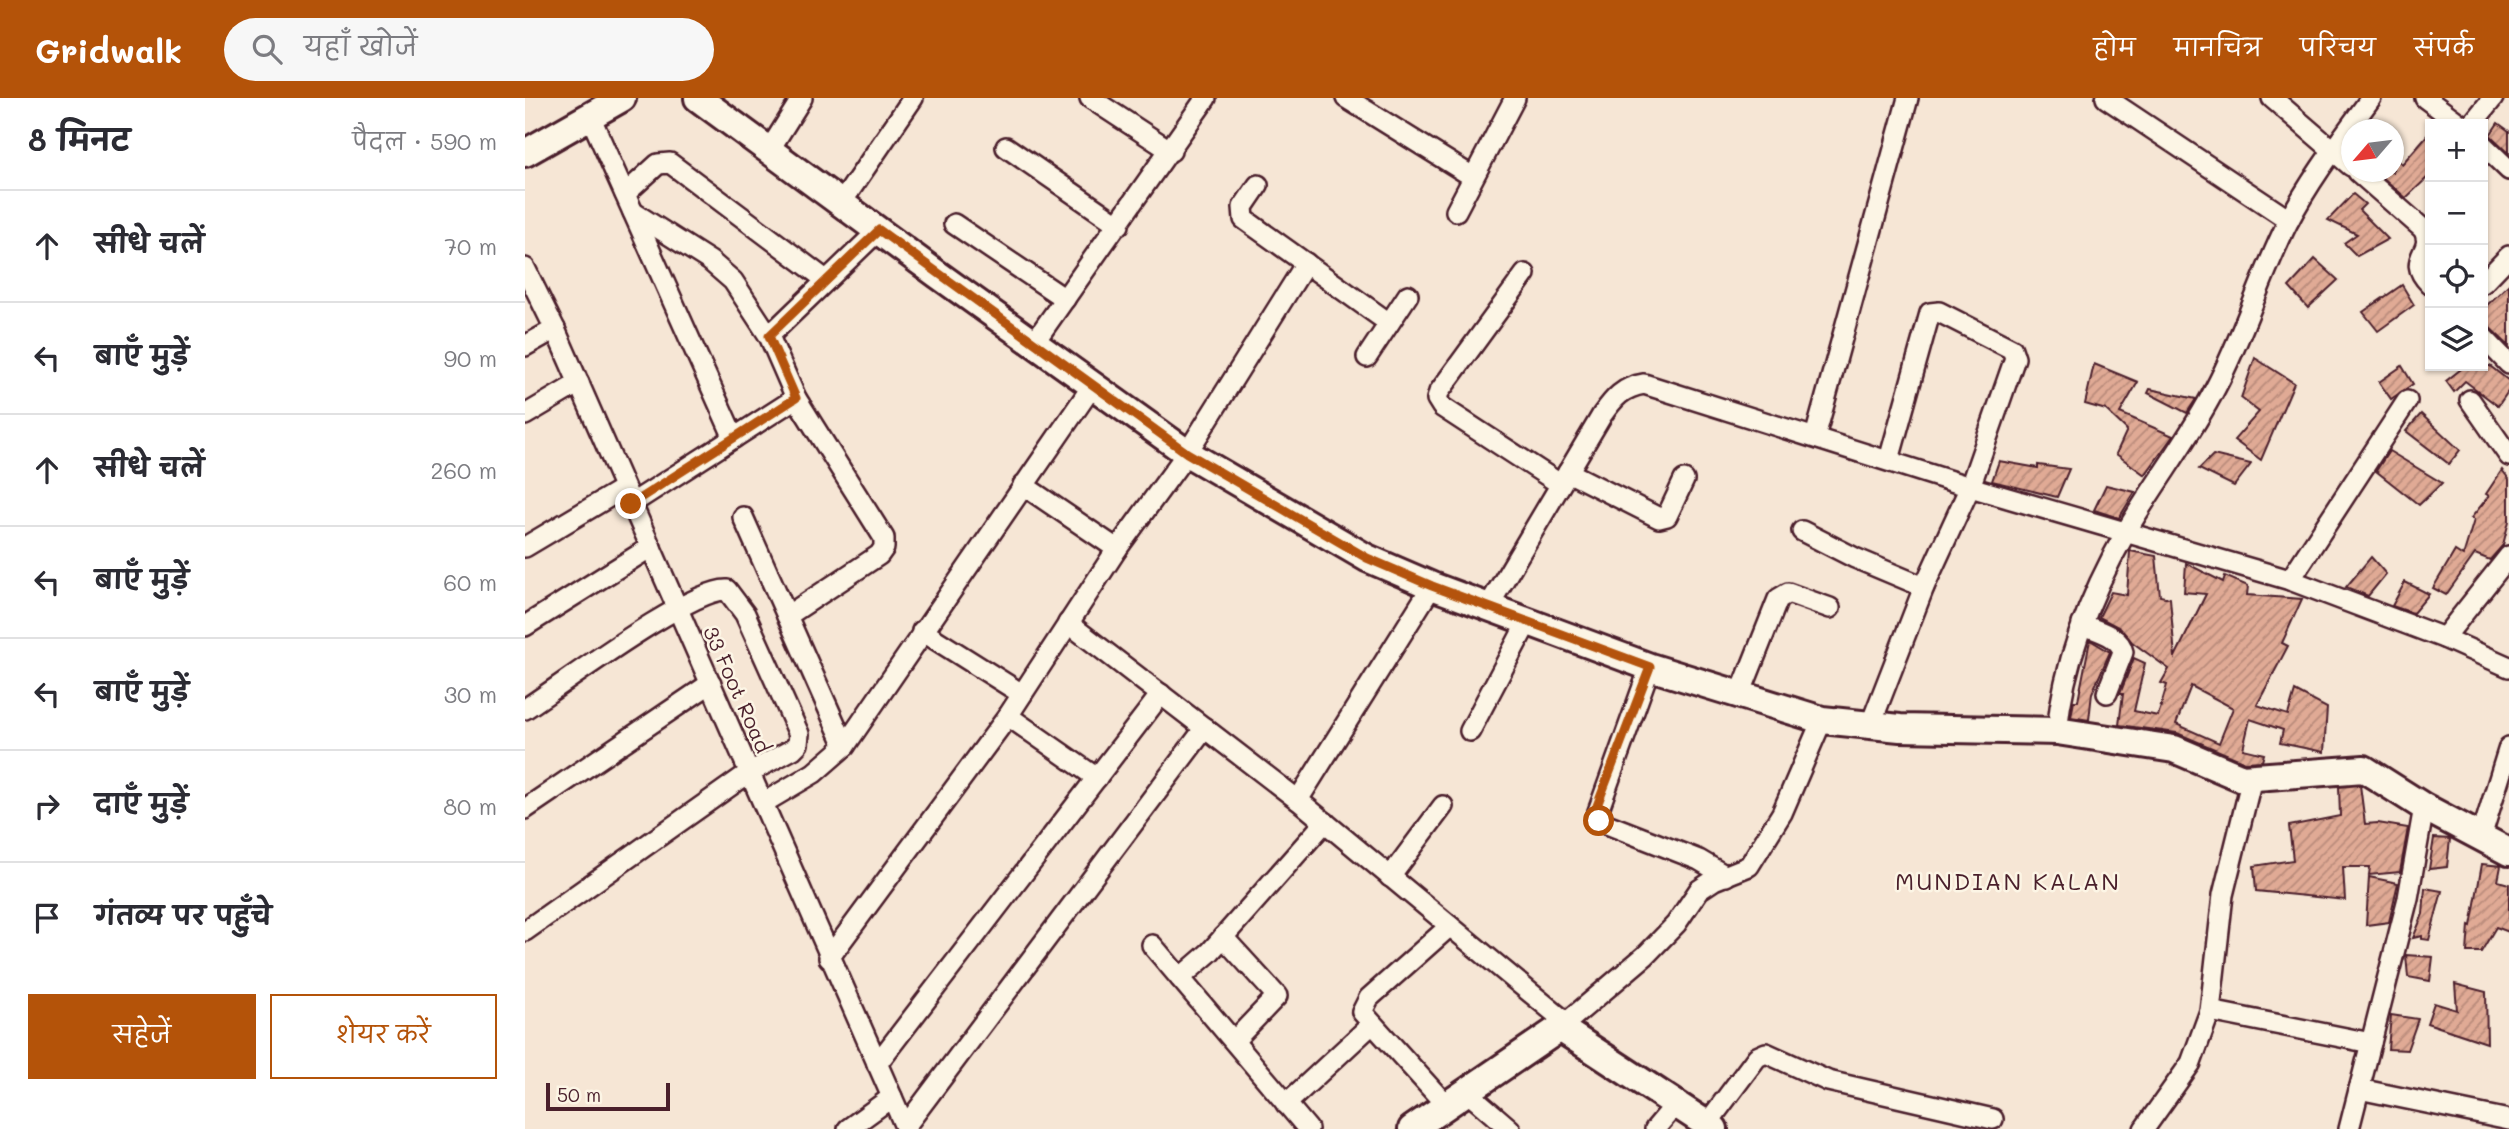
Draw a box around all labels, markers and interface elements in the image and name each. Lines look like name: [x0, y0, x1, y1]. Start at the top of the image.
search box: [224, 18, 714, 81]
text: Gridwalk: [35, 28, 182, 71]
text: यहाँ खोजें: [304, 29, 417, 63]
icon: search: [248, 30, 286, 68]
text: होम: [2093, 31, 2136, 62]
text: मानचित्र: [2174, 31, 2262, 62]
text: परिचय: [2300, 31, 2376, 62]
text: संपर्क: [2414, 31, 2474, 62]
text: 8 मिनट: [28, 119, 130, 159]
north arrow: [2341, 119, 2404, 182]
map controls: [2425, 119, 2488, 371]
button: +: [2425, 119, 2488, 182]
text: पैदल · 590 m: [352, 126, 497, 156]
button: −: [2425, 182, 2488, 245]
text: सीधे चलें: [95, 226, 204, 260]
icon: ahead: [28, 227, 66, 265]
text: 70 m: [444, 231, 497, 261]
button: locate: [2425, 245, 2488, 308]
button: layers: [2425, 308, 2488, 371]
text: बाएँ मुड़ें: [95, 338, 189, 372]
icon: left: [28, 339, 66, 377]
text: 90 m: [444, 343, 497, 373]
text: सीधे चलें: [95, 450, 204, 484]
icon: ahead: [28, 451, 66, 489]
text: 260 m: [430, 455, 497, 485]
route end: [615, 488, 646, 519]
text: बाएँ मुड़ें: [95, 562, 189, 596]
icon: left: [28, 563, 66, 601]
text: 60 m: [443, 567, 497, 597]
street label: 33 Foot Road: [698, 621, 778, 757]
text: बाएँ मुड़ें: [95, 674, 189, 708]
icon: left: [28, 675, 66, 713]
text: 30 m: [444, 679, 497, 709]
text: दाएँ मुड़ें: [95, 786, 188, 820]
icon: right: [28, 787, 66, 825]
text: 80 m: [443, 791, 497, 821]
route start: [1583, 805, 1614, 836]
district label: MUNDIAN KALAN: [1895, 865, 2121, 896]
text: गंतव्य पर पहुँचे: [95, 898, 272, 932]
icon: arrive: [28, 899, 66, 937]
button: सहेजें: [28, 994, 256, 1079]
button: शेयर करें: [270, 994, 497, 1079]
scale bar: [546, 1080, 670, 1112]
text: 50 m: [557, 1082, 601, 1107]

